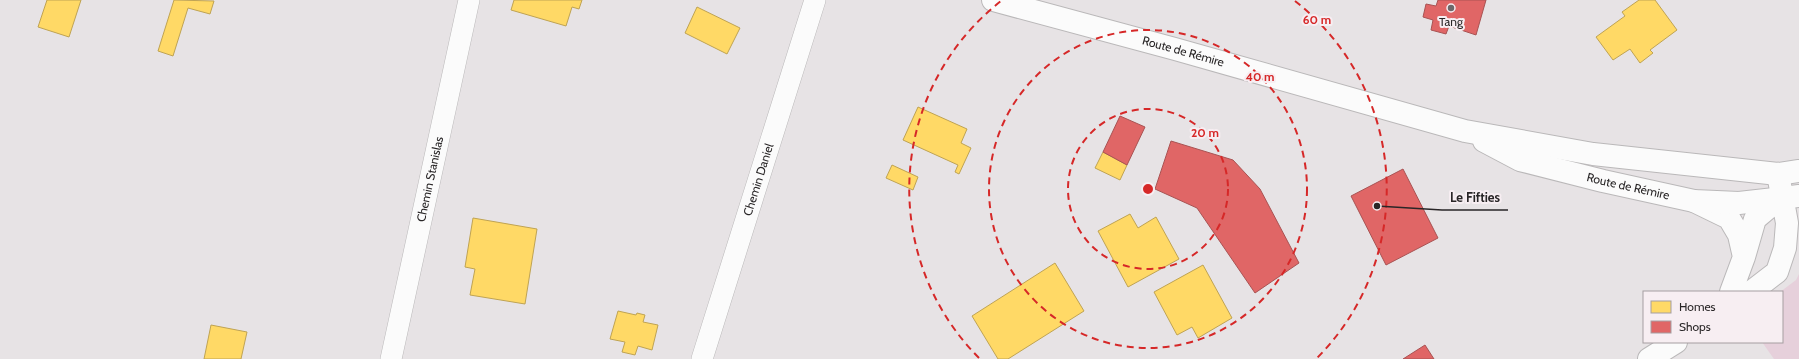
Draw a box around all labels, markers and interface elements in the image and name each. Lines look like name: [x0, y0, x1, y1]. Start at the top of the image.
marker: Tang: [1446, 3, 1456, 13]
text: 60 m: [1303, 12, 1331, 27]
place label: Tang: [1439, 14, 1464, 29]
street label: Route de Rémire: [1141, 33, 1226, 70]
text: 40 m: [1245, 69, 1275, 84]
text: 20 m: [1191, 125, 1219, 140]
street label: Chemin Stanislas: [413, 135, 446, 223]
street label: Chemin Daniel: [740, 141, 776, 218]
street label: Route de Rémire: [1585, 169, 1671, 202]
centre of rings: [1141, 182, 1155, 196]
callout: Le Fifties: [1442, 185, 1508, 210]
text: Le Fifties: [1450, 189, 1501, 205]
legend: [1643, 291, 1783, 343]
text: Homes: [1679, 299, 1716, 314]
text: Shops: [1679, 319, 1711, 334]

